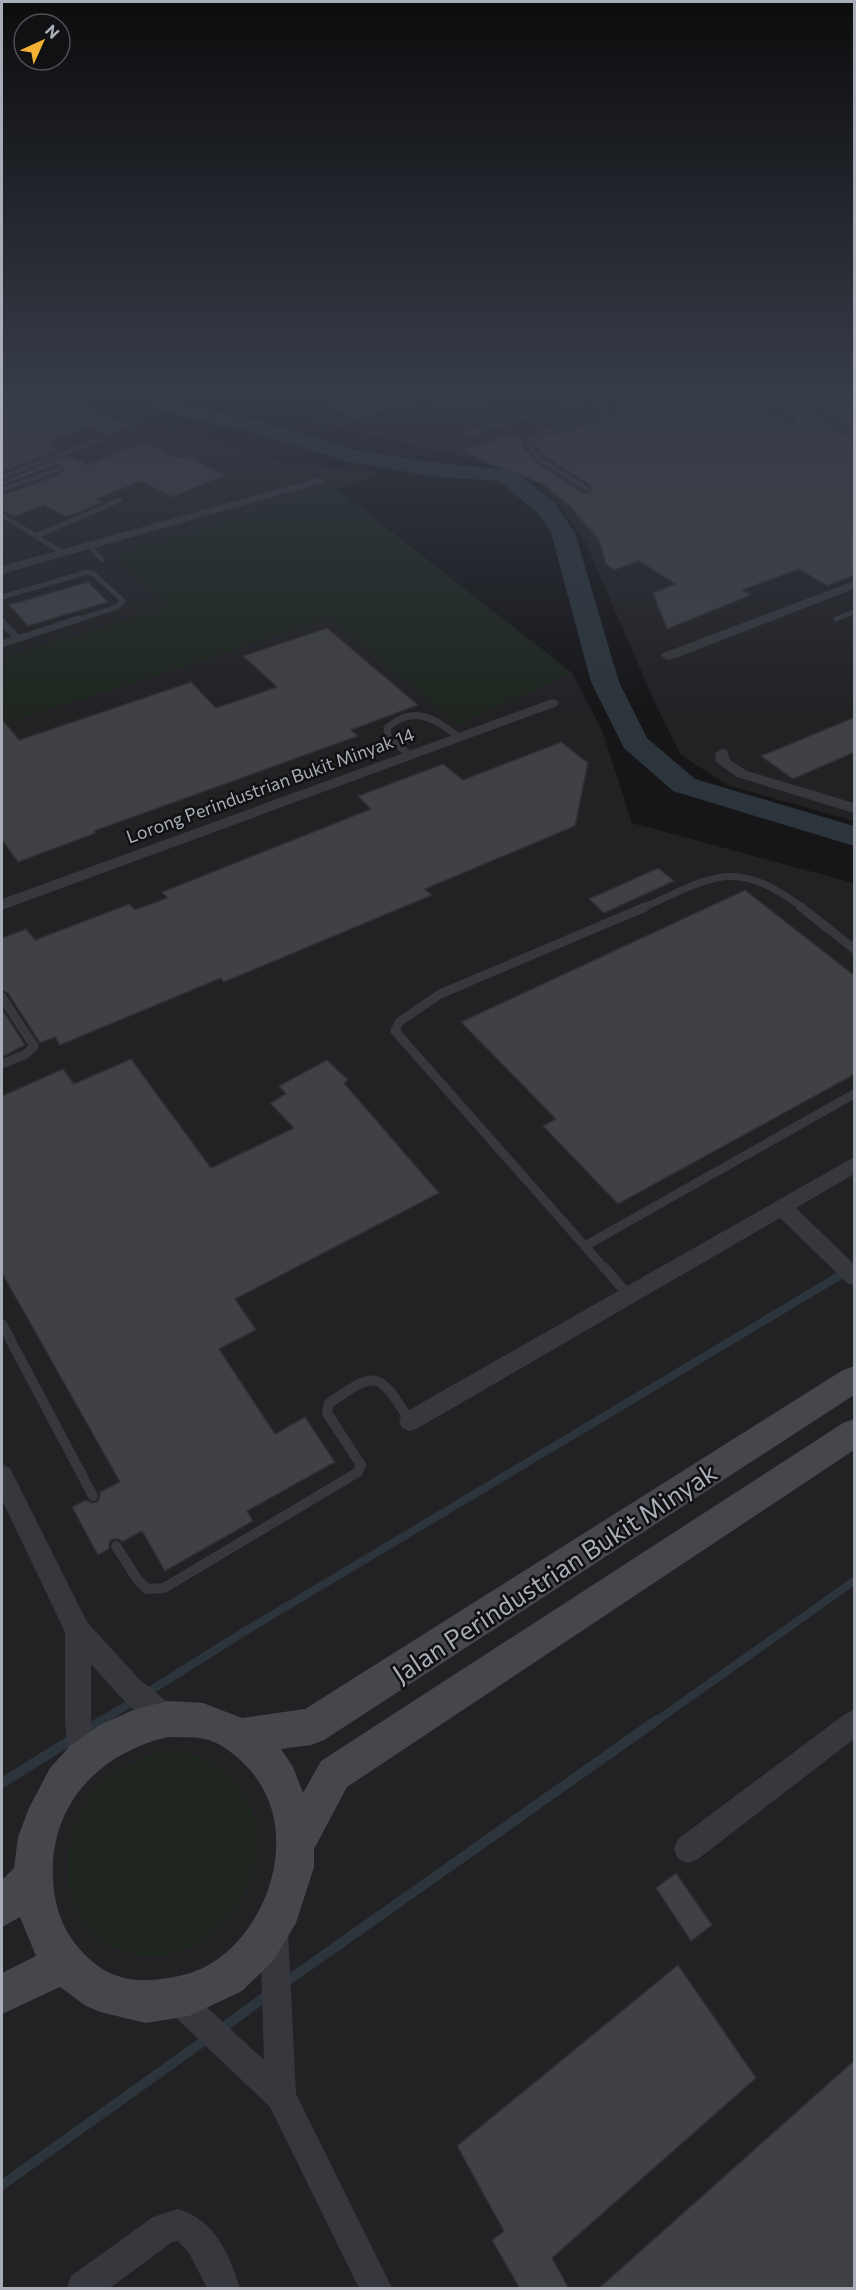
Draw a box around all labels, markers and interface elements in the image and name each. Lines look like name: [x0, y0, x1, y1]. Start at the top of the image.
north arrow: [12, 12, 72, 72]
text: N: [42, 20, 64, 42]
street label: Lorong Perindustrian Bukit Minyak 14: [123, 722, 417, 847]
street label: Jalan Perindustrian Bukit Minyak: [386, 1455, 722, 1689]

